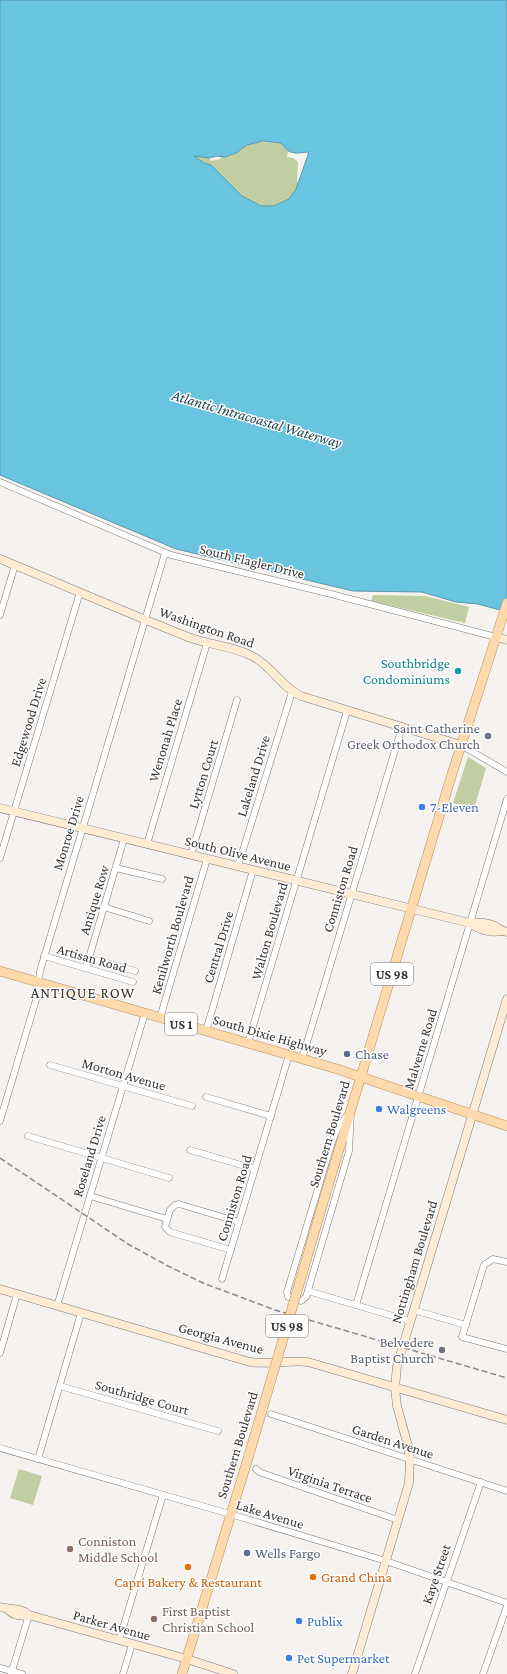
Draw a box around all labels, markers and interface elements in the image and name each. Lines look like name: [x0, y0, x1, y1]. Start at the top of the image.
water label: Atlantic Intracoastal Waterway: [169, 387, 344, 452]
street label: South Flagler Drive: [198, 540, 306, 582]
street label: Washington Road: [157, 603, 257, 651]
place label: Southbridge Condominiums: [363, 655, 450, 687]
marker: Southbridge Condominiums: [453, 666, 463, 676]
street label: Edgewood Drive: [7, 676, 49, 768]
street label: Wenonah Place: [145, 696, 185, 784]
place label: Saint Catherine Greek Orthodox Church: [347, 720, 480, 752]
marker: Saint Catherine Greek Orthodox Church: [483, 731, 493, 741]
street label: Lakeland Drive: [233, 733, 273, 819]
street label: Lytton Court: [185, 737, 221, 811]
street label: Monroe Drive: [49, 794, 87, 872]
place label: 7-Eleven: [430, 799, 479, 815]
marker: 7-Eleven: [417, 802, 427, 812]
street label: South Olive Avenue: [183, 832, 293, 874]
street label: Conniston Road: [319, 843, 361, 934]
street label: Antique Row: [76, 863, 112, 937]
street label: Kenilworth Boulevard: [147, 873, 197, 996]
street label: Walton Boulevard: [247, 880, 291, 982]
street label: Central Drive: [199, 909, 237, 985]
street label: Artisan Road: [55, 940, 129, 976]
road number: US 98: [371, 963, 413, 985]
district label: ANTIQUE ROW: [31, 985, 135, 1001]
street label: Malverne Road: [400, 1006, 440, 1091]
street label: South Dixie Highway: [211, 1011, 329, 1059]
road number: US 1: [165, 1013, 197, 1035]
place label: Chase: [355, 1046, 389, 1062]
marker: Chase: [342, 1049, 352, 1059]
street label: Morton Avenue: [80, 1054, 168, 1094]
street label: Southern Boulevard: [305, 1078, 353, 1189]
place label: Walgreens: [387, 1101, 446, 1117]
marker: Walgreens: [374, 1104, 384, 1114]
street label: Roseland Drive: [69, 1113, 109, 1199]
street label: Conniston Road: [213, 1152, 255, 1243]
street label: Nottingham Boulevard: [388, 1198, 441, 1325]
road number: US 98: [266, 1315, 308, 1337]
street label: Georgia Avenue: [177, 1319, 265, 1357]
place label: Belvedere Baptist Church: [350, 1334, 434, 1366]
marker: Belvedere Baptist Church: [437, 1345, 447, 1355]
street label: Southridge Court: [93, 1376, 191, 1418]
street label: Southern Boulevard: [213, 1389, 261, 1500]
street label: Garden Avenue: [350, 1420, 436, 1462]
street label: Virginia Terrace: [286, 1462, 374, 1506]
street label: Lake Avenue: [234, 1496, 306, 1532]
place label: Conniston Middle School: [78, 1533, 158, 1565]
street label: Kaye Street: [418, 1542, 454, 1606]
marker: Conniston Middle School: [65, 1544, 75, 1554]
place label: Wells Fargo: [255, 1545, 320, 1561]
marker: Wells Fargo: [242, 1548, 252, 1558]
marker: Capri Bakery & Restaurant: [183, 1562, 193, 1572]
place label: Grand China: [321, 1569, 393, 1585]
marker: Grand China: [308, 1572, 318, 1582]
place label: Capri Bakery & Restaurant: [114, 1574, 262, 1590]
place label: First Baptist Christian School: [162, 1603, 255, 1635]
street label: Parker Avenue: [71, 1606, 153, 1644]
place label: Publix: [307, 1613, 343, 1629]
marker: First Baptist Christian School: [149, 1614, 159, 1624]
marker: Publix: [294, 1616, 304, 1626]
place label: Pet Supermarket: [297, 1650, 390, 1666]
marker: Pet Supermarket: [284, 1653, 294, 1663]

